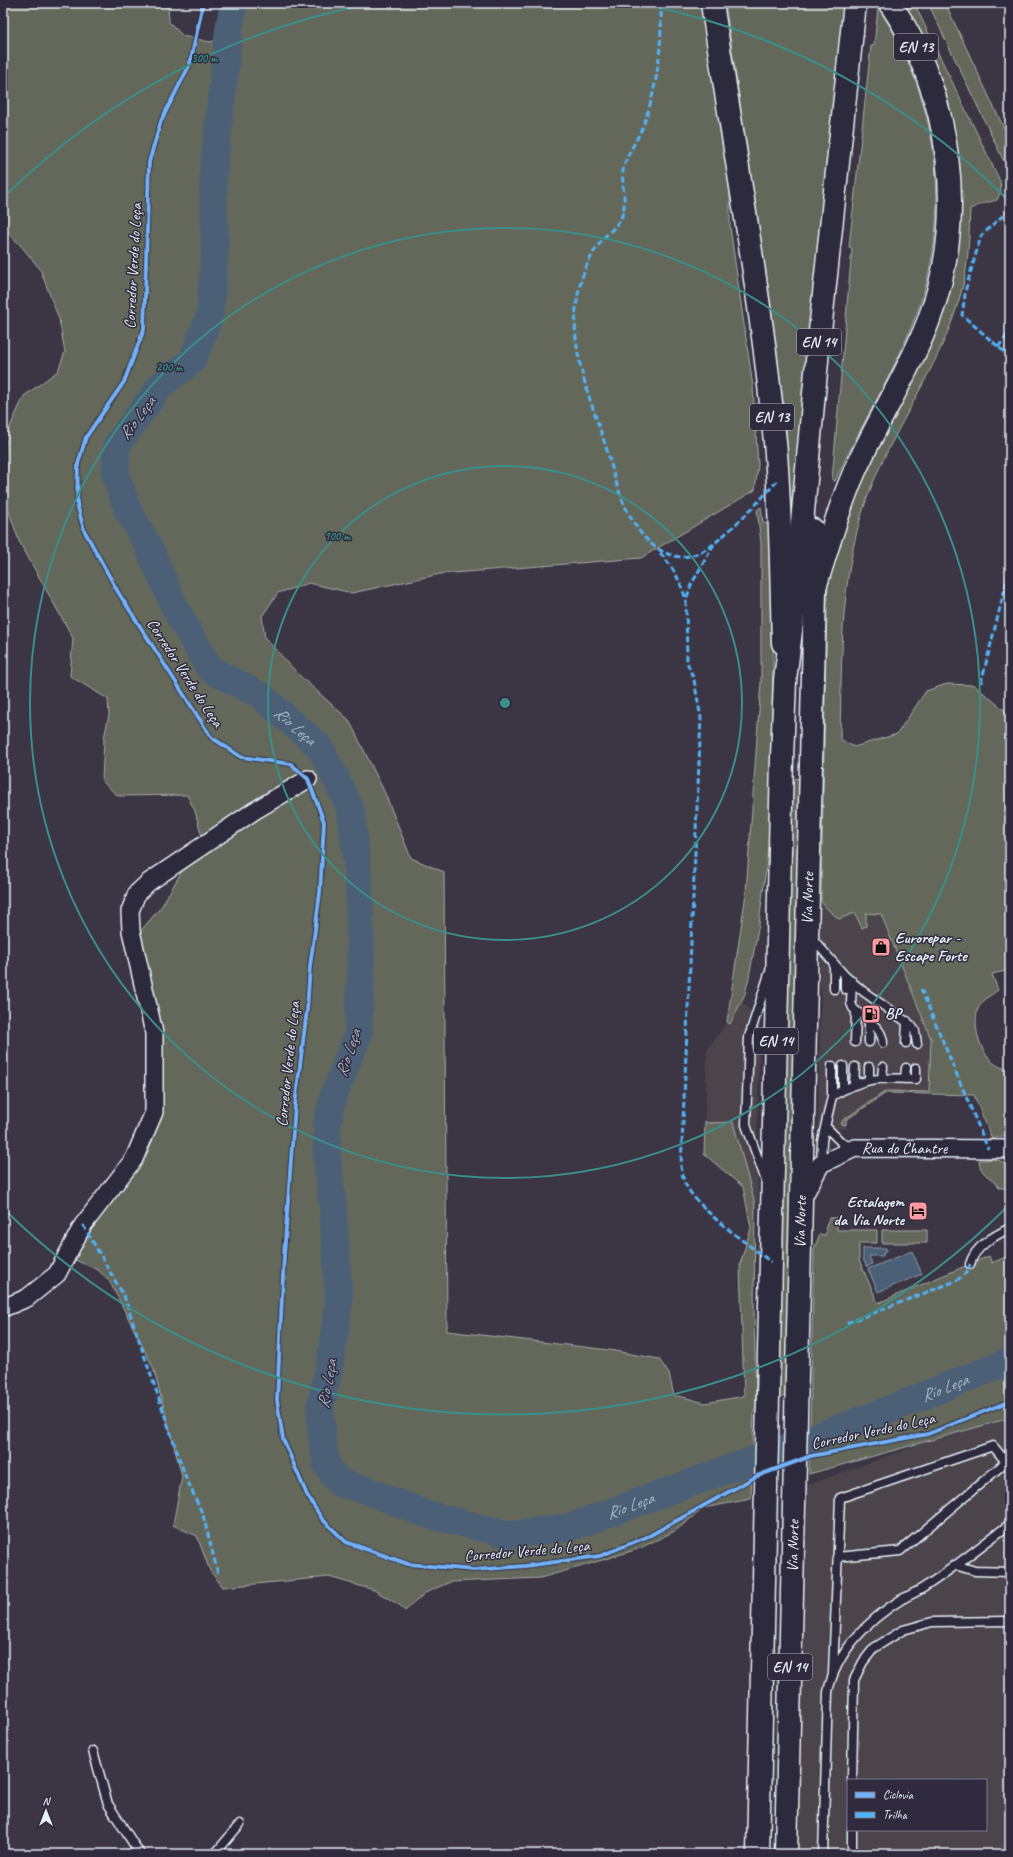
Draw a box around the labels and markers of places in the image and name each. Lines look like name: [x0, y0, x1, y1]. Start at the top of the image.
centre of rings: [498, 696, 512, 710]
place label: Eurorepar - Escape Forte: [895, 928, 968, 966]
shop icon: Eurorepar - Escape Forte: [870, 936, 892, 958]
fuel station icon: BP: [860, 1003, 882, 1025]
place label: BP: [885, 1004, 903, 1024]
place label: Estalagem da Via Norte: [834, 1192, 906, 1230]
hotel icon: Estalagem da Via Norte: [907, 1200, 929, 1222]

